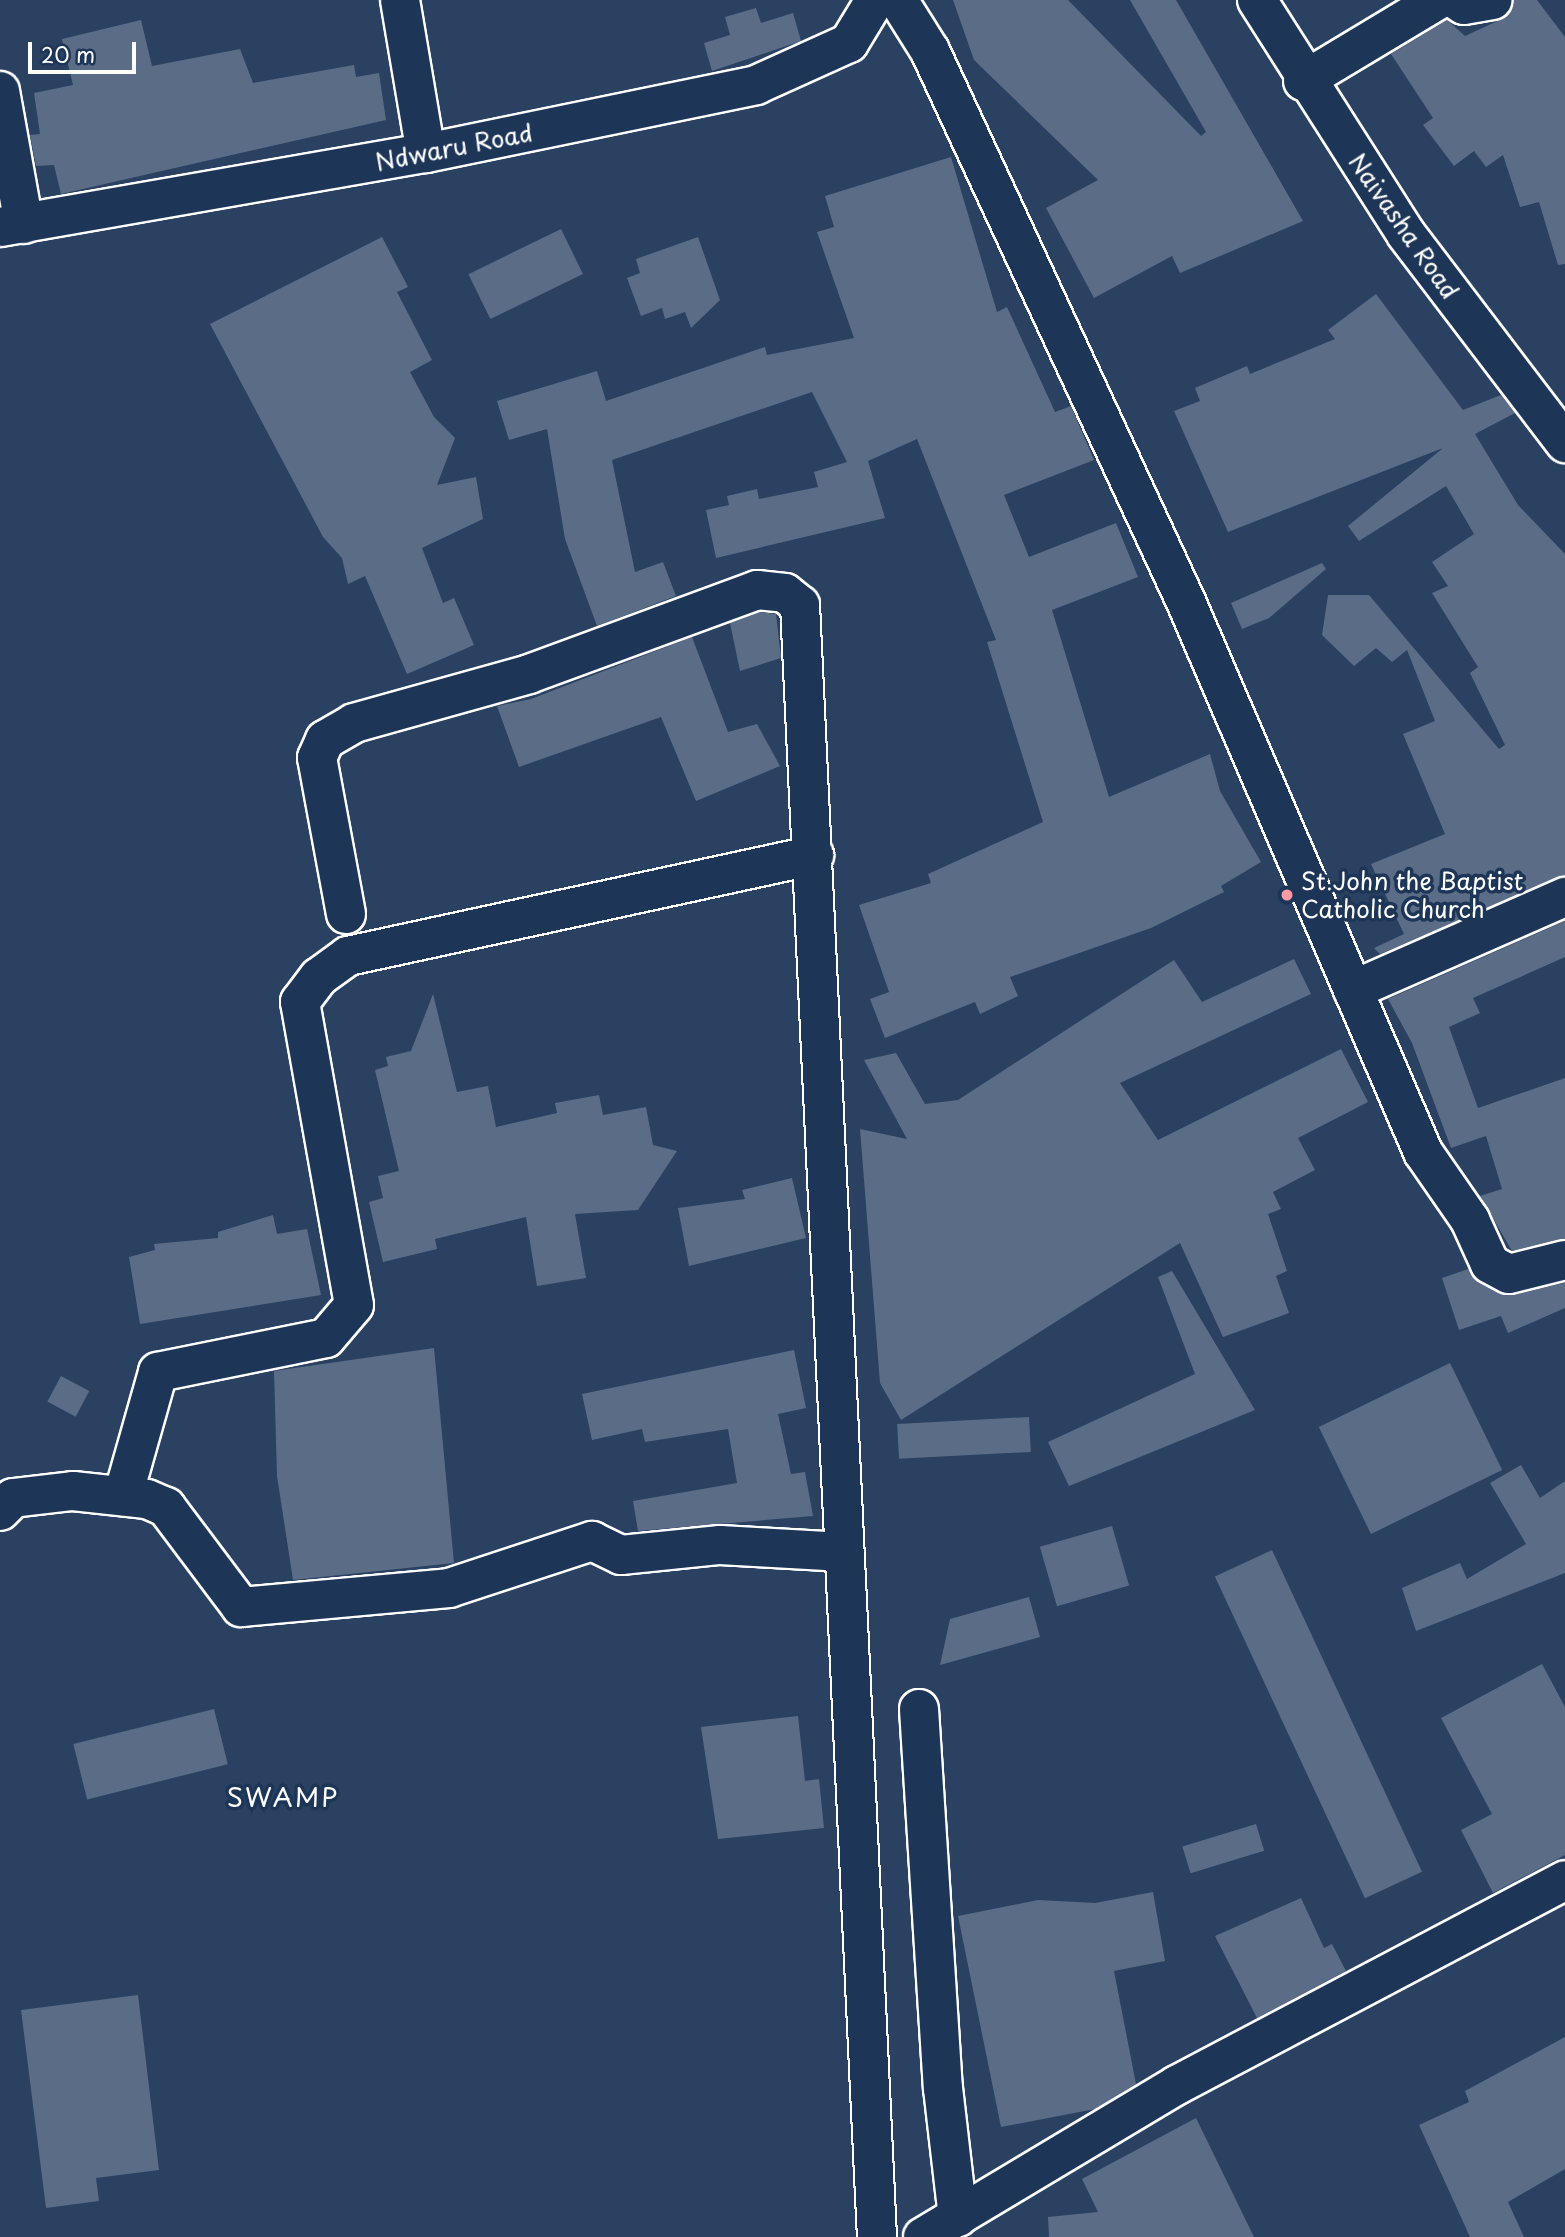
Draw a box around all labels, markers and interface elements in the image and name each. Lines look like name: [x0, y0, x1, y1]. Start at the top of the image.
scale bar: [32, 28, 140, 72]
text: 20 m: [41, 38, 95, 70]
street label: Ndwaru Road: [374, 118, 534, 176]
street label: Naivasha Road: [1343, 147, 1465, 305]
place label: St.John the Baptist Catholic Church: [1301, 867, 1525, 923]
marker: St.John the Baptist Catholic Church: [1279, 887, 1295, 903]
district label: SWAMP: [227, 1781, 339, 1813]

